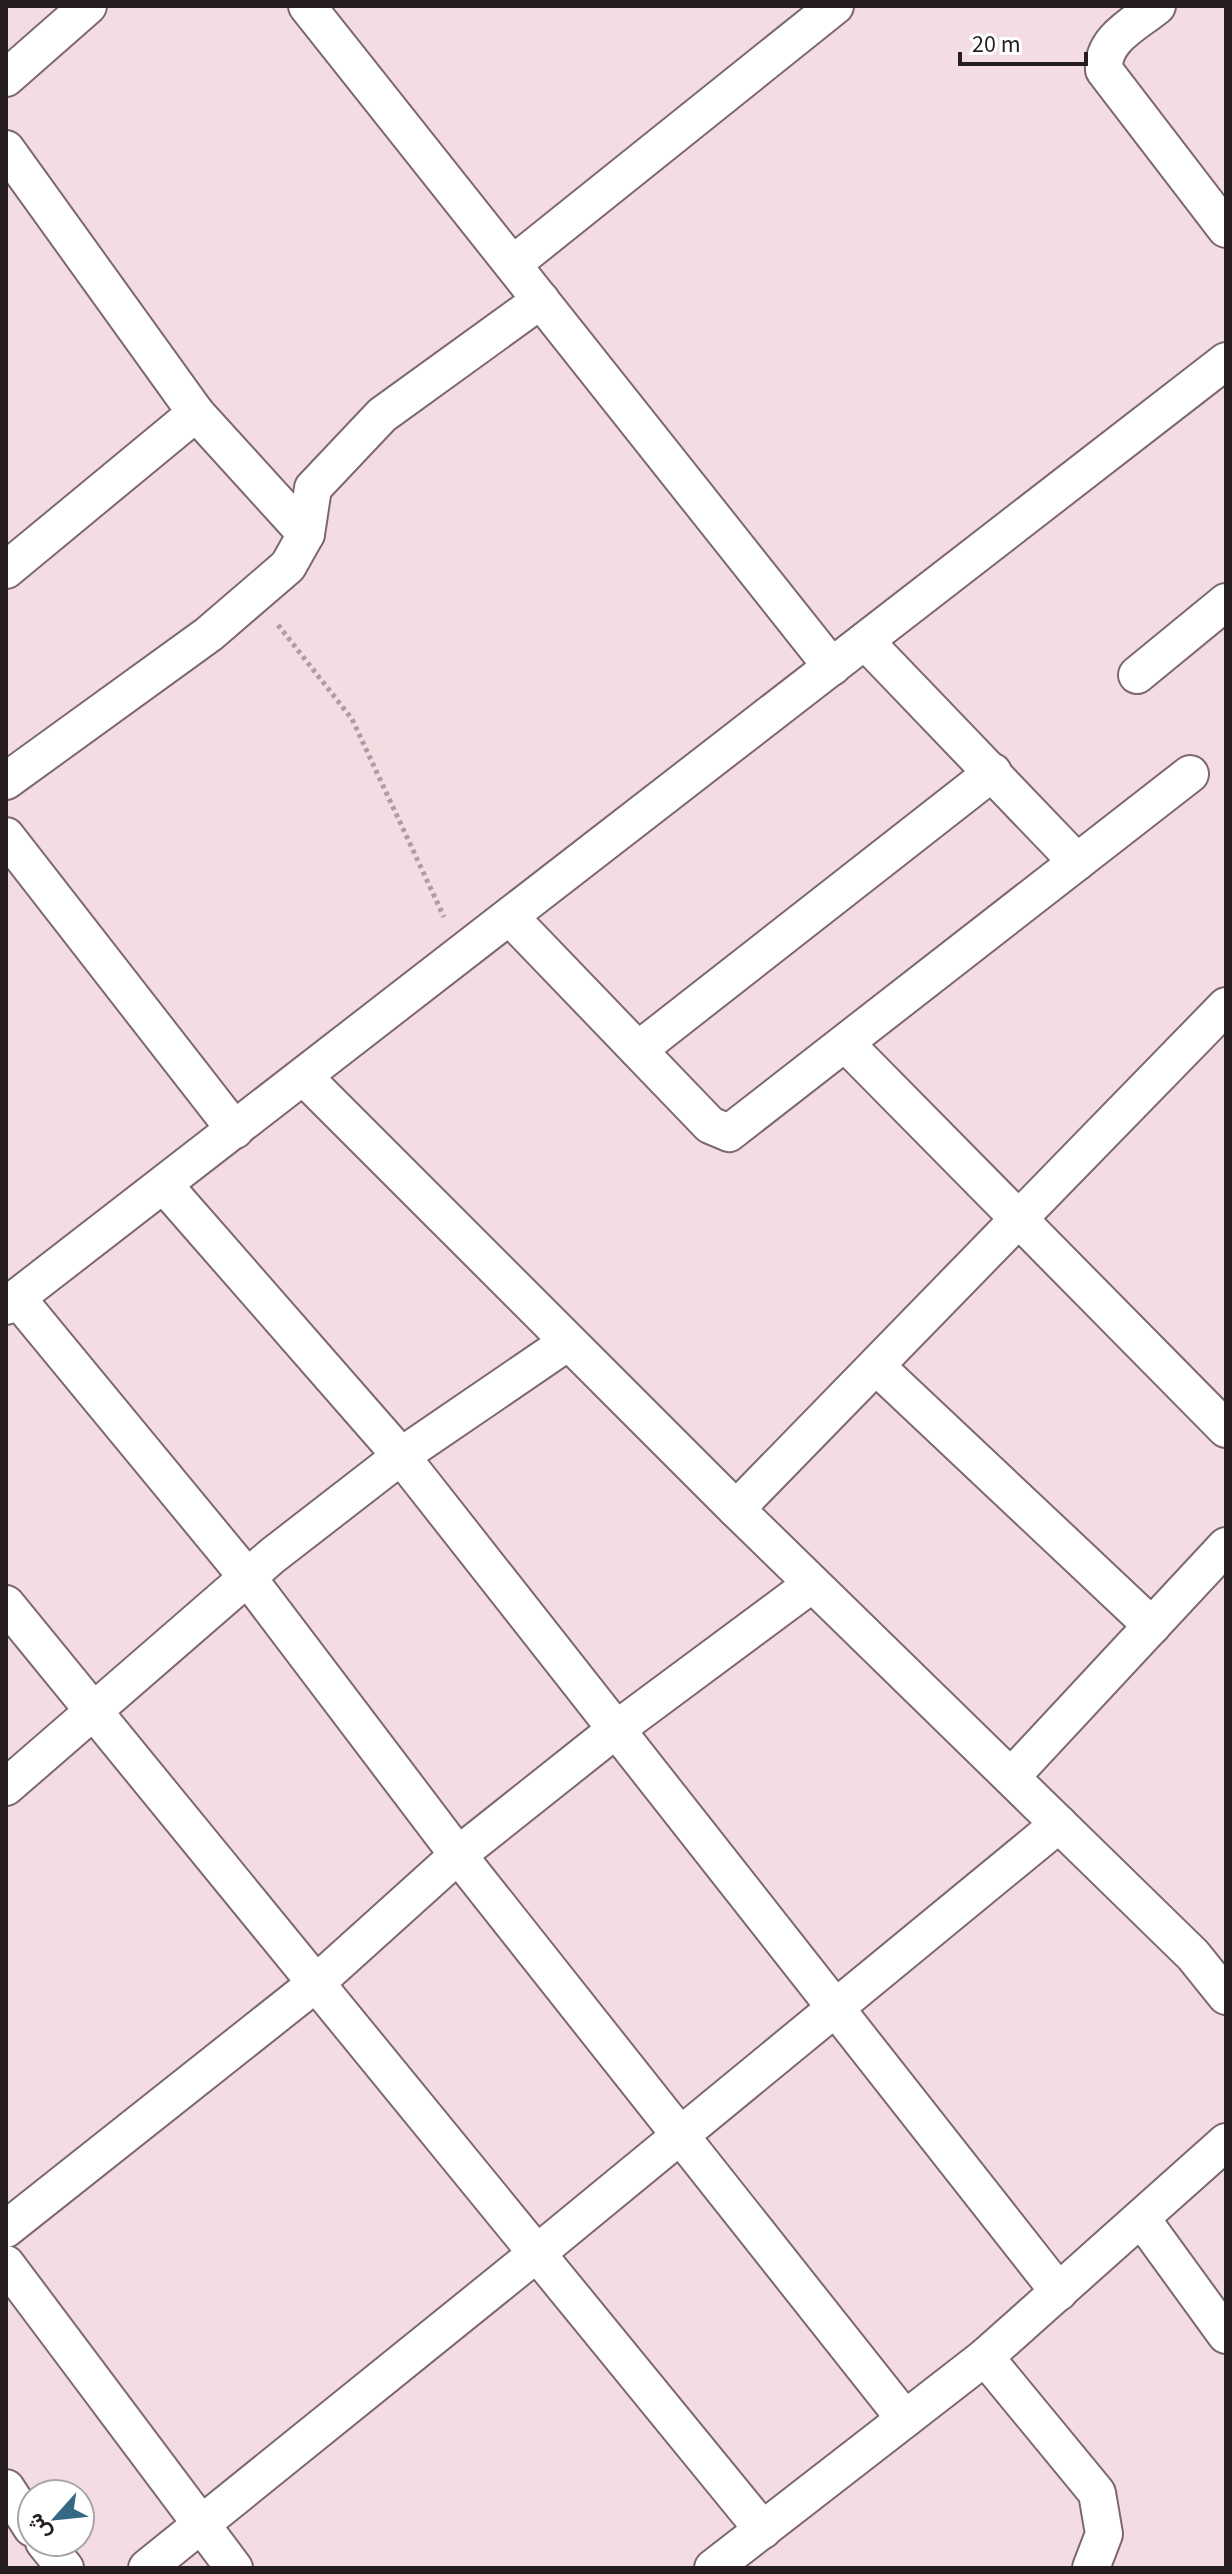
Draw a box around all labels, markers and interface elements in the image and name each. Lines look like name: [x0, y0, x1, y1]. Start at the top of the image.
scale bar: [960, 16, 1086, 66]
text: 20 m: [972, 27, 1021, 62]
north arrow: [16, 2478, 96, 2558]
text: ش: [19, 2508, 59, 2546]

